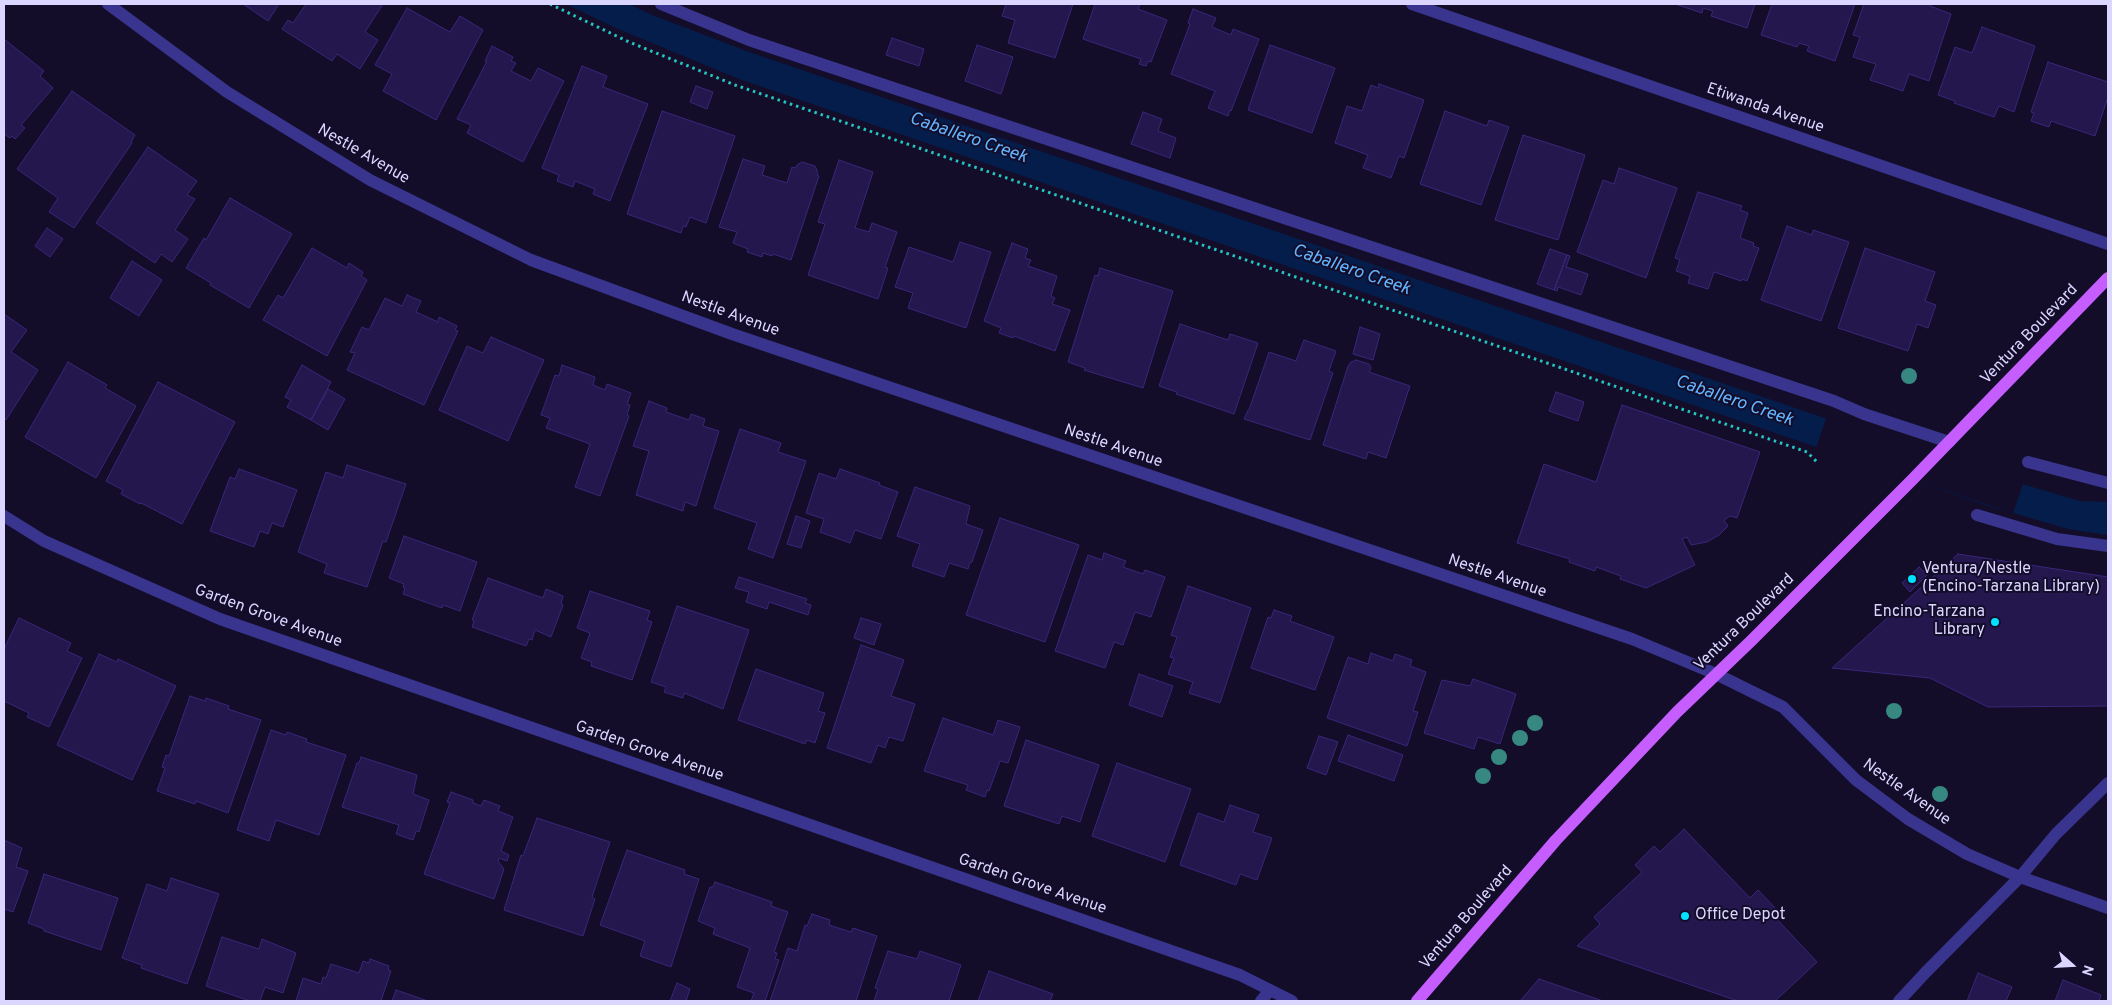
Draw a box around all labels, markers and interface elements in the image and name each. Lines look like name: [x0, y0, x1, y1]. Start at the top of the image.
street label: Etiwanda Avenue: [1704, 80, 1826, 138]
water label: Caballero Creek: [906, 109, 1030, 169]
street label: Nestle Avenue: [314, 121, 412, 189]
water label: Caballero Creek: [1289, 241, 1413, 301]
street label: Ventura Boulevard: [1977, 281, 2083, 389]
street label: Nestle Avenue: [678, 288, 782, 342]
water label: Caballero Creek: [1672, 372, 1796, 432]
street label: Nestle Avenue: [1061, 421, 1165, 473]
street label: Nestle Avenue: [1445, 551, 1549, 603]
place label: Ventura/Nestle (Encino-Tarzana Library): [1922, 560, 2100, 598]
street label: Ventura Boulevard: [1691, 570, 1799, 676]
marker: Ventura/Nestle (Encino-Tarzana Library): [1906, 573, 1918, 585]
street label: Garden Grove Avenue: [192, 581, 344, 653]
place label: Encino-Tarzana Library: [1873, 603, 1985, 641]
marker: Encino-Tarzana Library: [1989, 616, 2001, 628]
street label: Garden Grove Avenue: [572, 718, 726, 786]
street label: Nestle Avenue: [1858, 756, 1954, 830]
street label: Garden Grove Avenue: [955, 851, 1109, 919]
street label: Ventura Boulevard: [1417, 862, 1517, 974]
place label: Office Depot: [1695, 906, 1786, 926]
marker: Office Depot: [1679, 910, 1691, 922]
north arrow: [2047, 940, 2097, 990]
text: N: [2077, 963, 2096, 978]

